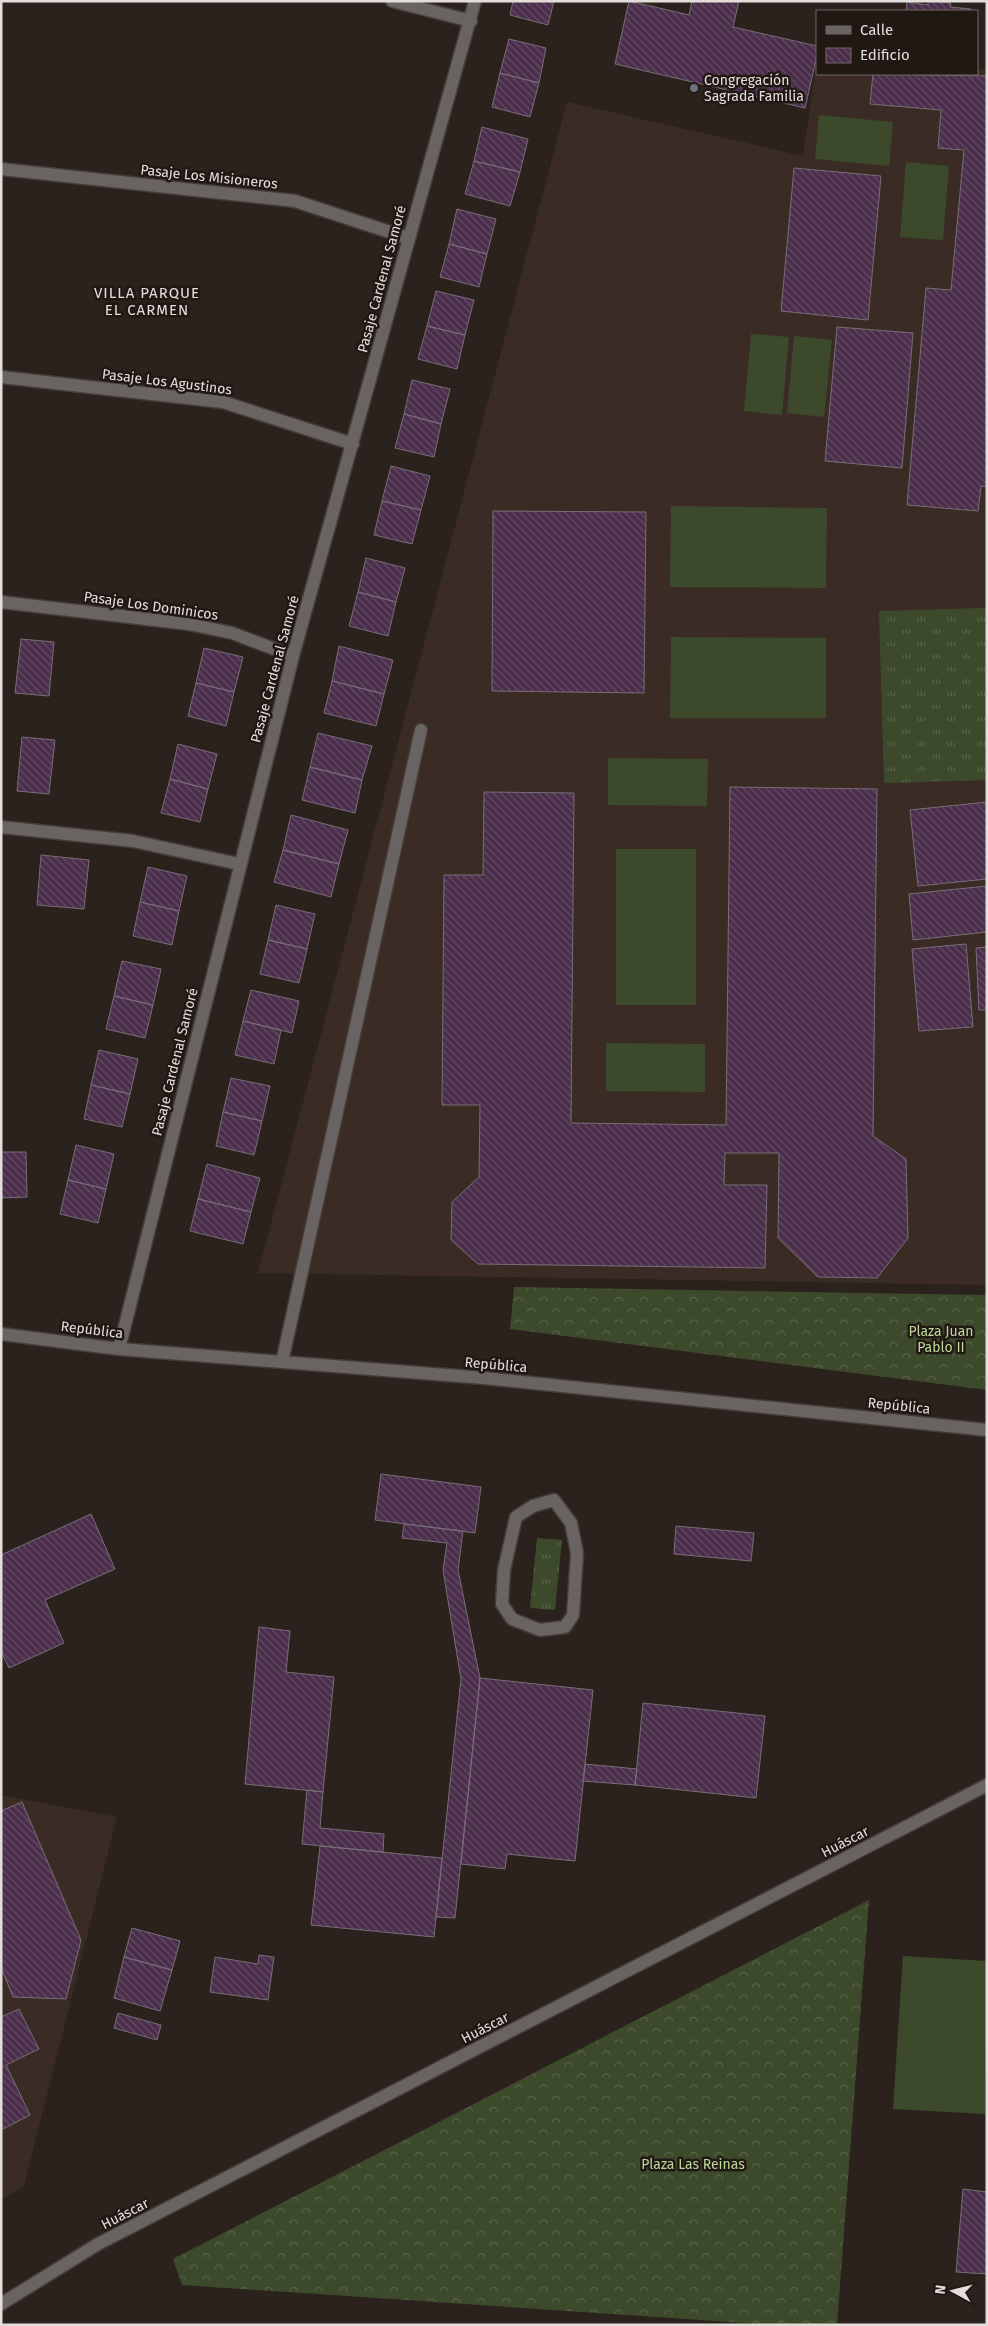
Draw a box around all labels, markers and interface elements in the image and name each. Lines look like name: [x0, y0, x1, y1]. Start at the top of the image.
legend: [816, 10, 978, 75]
text: Calle: [860, 21, 893, 39]
text: Edificio: [860, 46, 910, 64]
place label: Congregación Sagrada Familia: [704, 72, 804, 105]
marker: Congregación Sagrada Familia: [688, 82, 700, 94]
street label: Pasaje Los Misioneros: [139, 161, 279, 193]
street label: Pasaje Cardenal Samoré: [354, 203, 410, 355]
district label: VILLA PARQUE EL CARMEN: [94, 284, 200, 319]
street label: Pasaje Los Agustinos: [101, 366, 233, 398]
street label: Pasaje Los Dominicos: [83, 588, 220, 624]
street label: Pasaje Cardenal Samoré: [247, 593, 303, 745]
street label: Pasaje Cardenal Samoré: [148, 986, 202, 1138]
street label: República: [60, 1318, 124, 1342]
park label: Plaza Juan Pablo II: [908, 1323, 974, 1356]
street label: República: [464, 1354, 528, 1376]
street label: República: [867, 1394, 931, 1418]
street label: Huáscar: [818, 1823, 872, 1861]
street label: Huáscar: [458, 2009, 512, 2047]
park label: Plaza Las Reinas: [641, 2156, 745, 2173]
street label: Huáscar: [98, 2195, 152, 2233]
north arrow: [928, 2266, 978, 2316]
text: N: [932, 2284, 950, 2295]

